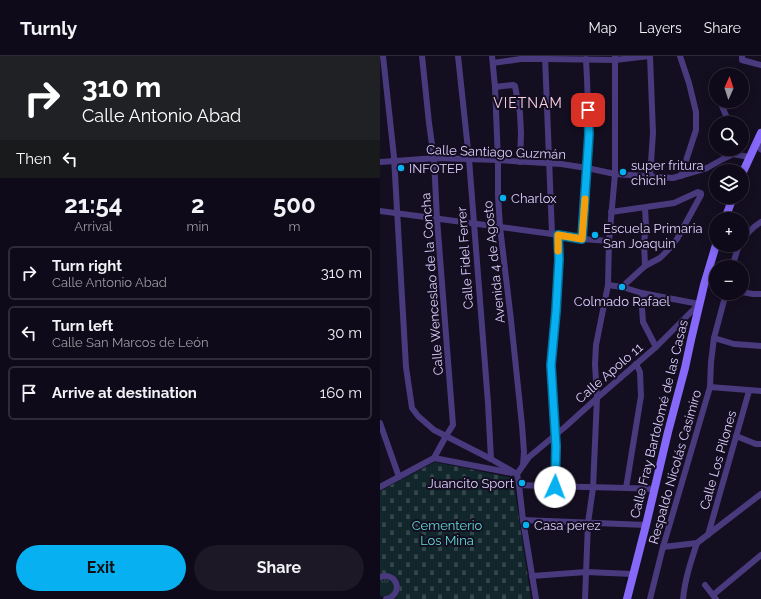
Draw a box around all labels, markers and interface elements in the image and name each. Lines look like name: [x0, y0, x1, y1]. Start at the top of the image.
text: Turnly: [20, 17, 77, 39]
text: Map: [589, 20, 617, 36]
text: Layers: [639, 20, 682, 36]
text: Share: [704, 20, 741, 36]
north arrow: [709, 68, 749, 108]
map controls: [709, 68, 749, 300]
text: 310 m: [82, 71, 161, 104]
icon: right: [16, 72, 68, 124]
pin: [571, 93, 605, 127]
district label: VIETNAM: [493, 95, 563, 111]
icon: arrive: [577, 99, 599, 121]
text: Calle Antonio Abad: [82, 105, 241, 126]
button: search: [709, 116, 749, 156]
street label: Calle Santiago Guzmán: [426, 142, 566, 162]
icon: left: [59, 148, 81, 170]
text: Then: [16, 150, 51, 168]
place label: super fritura chichi: [631, 158, 704, 188]
place label: INFOTEP: [409, 161, 463, 176]
marker: INFOTEP: [396, 163, 406, 173]
button: layers: [709, 164, 749, 204]
marker: super fritura chichi: [618, 167, 628, 177]
text: 21:54: [64, 190, 122, 219]
text: 2: [191, 190, 205, 219]
text: 500: [273, 190, 316, 219]
place label: Charlox: [511, 191, 557, 206]
street label: Calle Wenceslao de la Concha: [418, 192, 446, 376]
marker: Charlox: [498, 193, 508, 203]
street label: Avenida 4 de Agosto: [480, 200, 508, 324]
street label: Calle Fidel Ferrer: [454, 206, 476, 310]
button: +: [709, 212, 749, 252]
text: Arrival: [74, 219, 112, 234]
text: min: [187, 219, 209, 234]
text: m: [288, 219, 300, 234]
place label: Escuela Primaria San Joaquin: [603, 221, 703, 251]
marker: Escuela Primaria San Joaquin: [590, 230, 600, 240]
text: Turn right: [52, 257, 122, 275]
button: −: [709, 260, 749, 300]
icon: right: [18, 262, 40, 284]
text: 310 m: [321, 264, 362, 282]
text: Calle Antonio Abad: [52, 275, 167, 290]
marker: Colmado Rafael: [617, 282, 627, 292]
place label: Colmado Rafael: [574, 294, 671, 309]
text: Turn left: [52, 317, 113, 335]
street label: Calle Fray Bartolomé de las Casas: [627, 318, 691, 520]
icon: left: [18, 322, 40, 344]
text: 30 m: [327, 324, 362, 342]
text: Calle San Marcos de León: [52, 335, 208, 350]
street label: Calle Apolo 11: [572, 340, 646, 406]
icon: arrive: [18, 382, 40, 404]
text: Arrive at destination: [52, 384, 197, 402]
text: 160 m: [320, 384, 362, 402]
street label: Respaldo Nicolás Casimiro: [646, 388, 704, 546]
street label: Calle Los Pilones: [697, 409, 739, 511]
position arrow: [534, 466, 576, 508]
place label: Juancito Sport: [428, 476, 515, 491]
marker: Juancito Sport: [517, 478, 527, 488]
park label: Cementerio Los Mina: [412, 518, 483, 548]
place label: Casa perez: [534, 518, 601, 533]
marker: Casa perez: [521, 520, 531, 530]
button: Exit: [16, 545, 186, 591]
button: Share: [194, 545, 364, 591]

